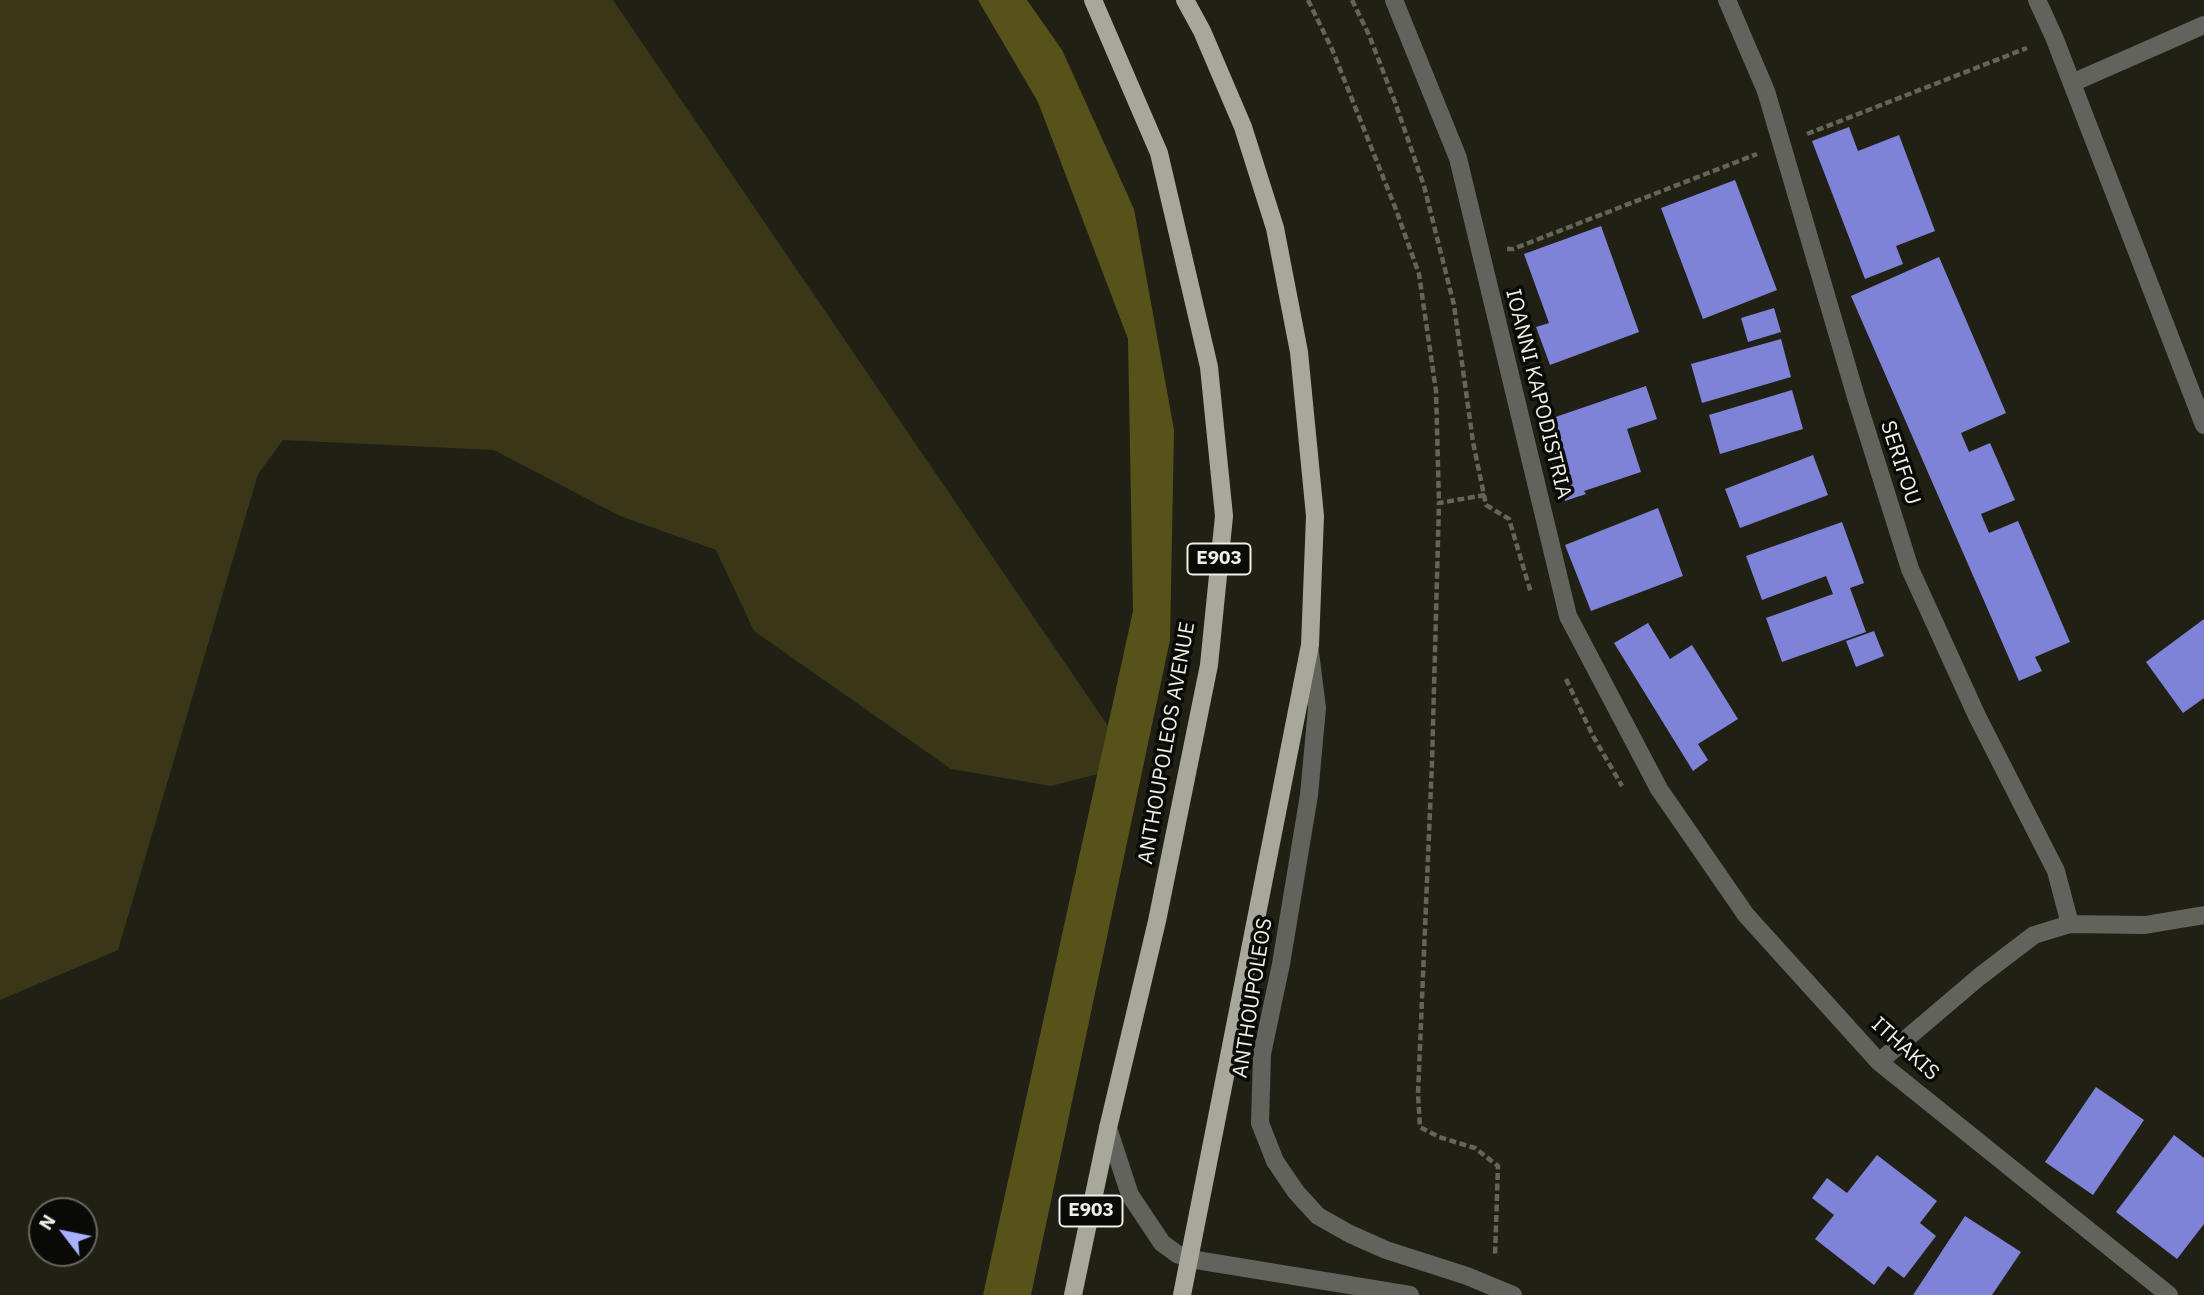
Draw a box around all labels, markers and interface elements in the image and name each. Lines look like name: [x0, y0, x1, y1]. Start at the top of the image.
street label: IOANNI KAPODISTRIA: [1500, 286, 1576, 502]
street label: SERIFOU: [1875, 418, 1925, 508]
road number: E903: [1188, 544, 1250, 574]
street label: ANTHOUPOLEOS AVENUE: [1133, 620, 1201, 866]
street label: ANTHOUPOLEOS: [1228, 916, 1278, 1080]
street label: ITHAKIS: [1866, 1012, 1944, 1086]
road number: E903: [1060, 1196, 1122, 1226]
north arrow: [28, 1197, 98, 1267]
text: N: [33, 1210, 61, 1234]

